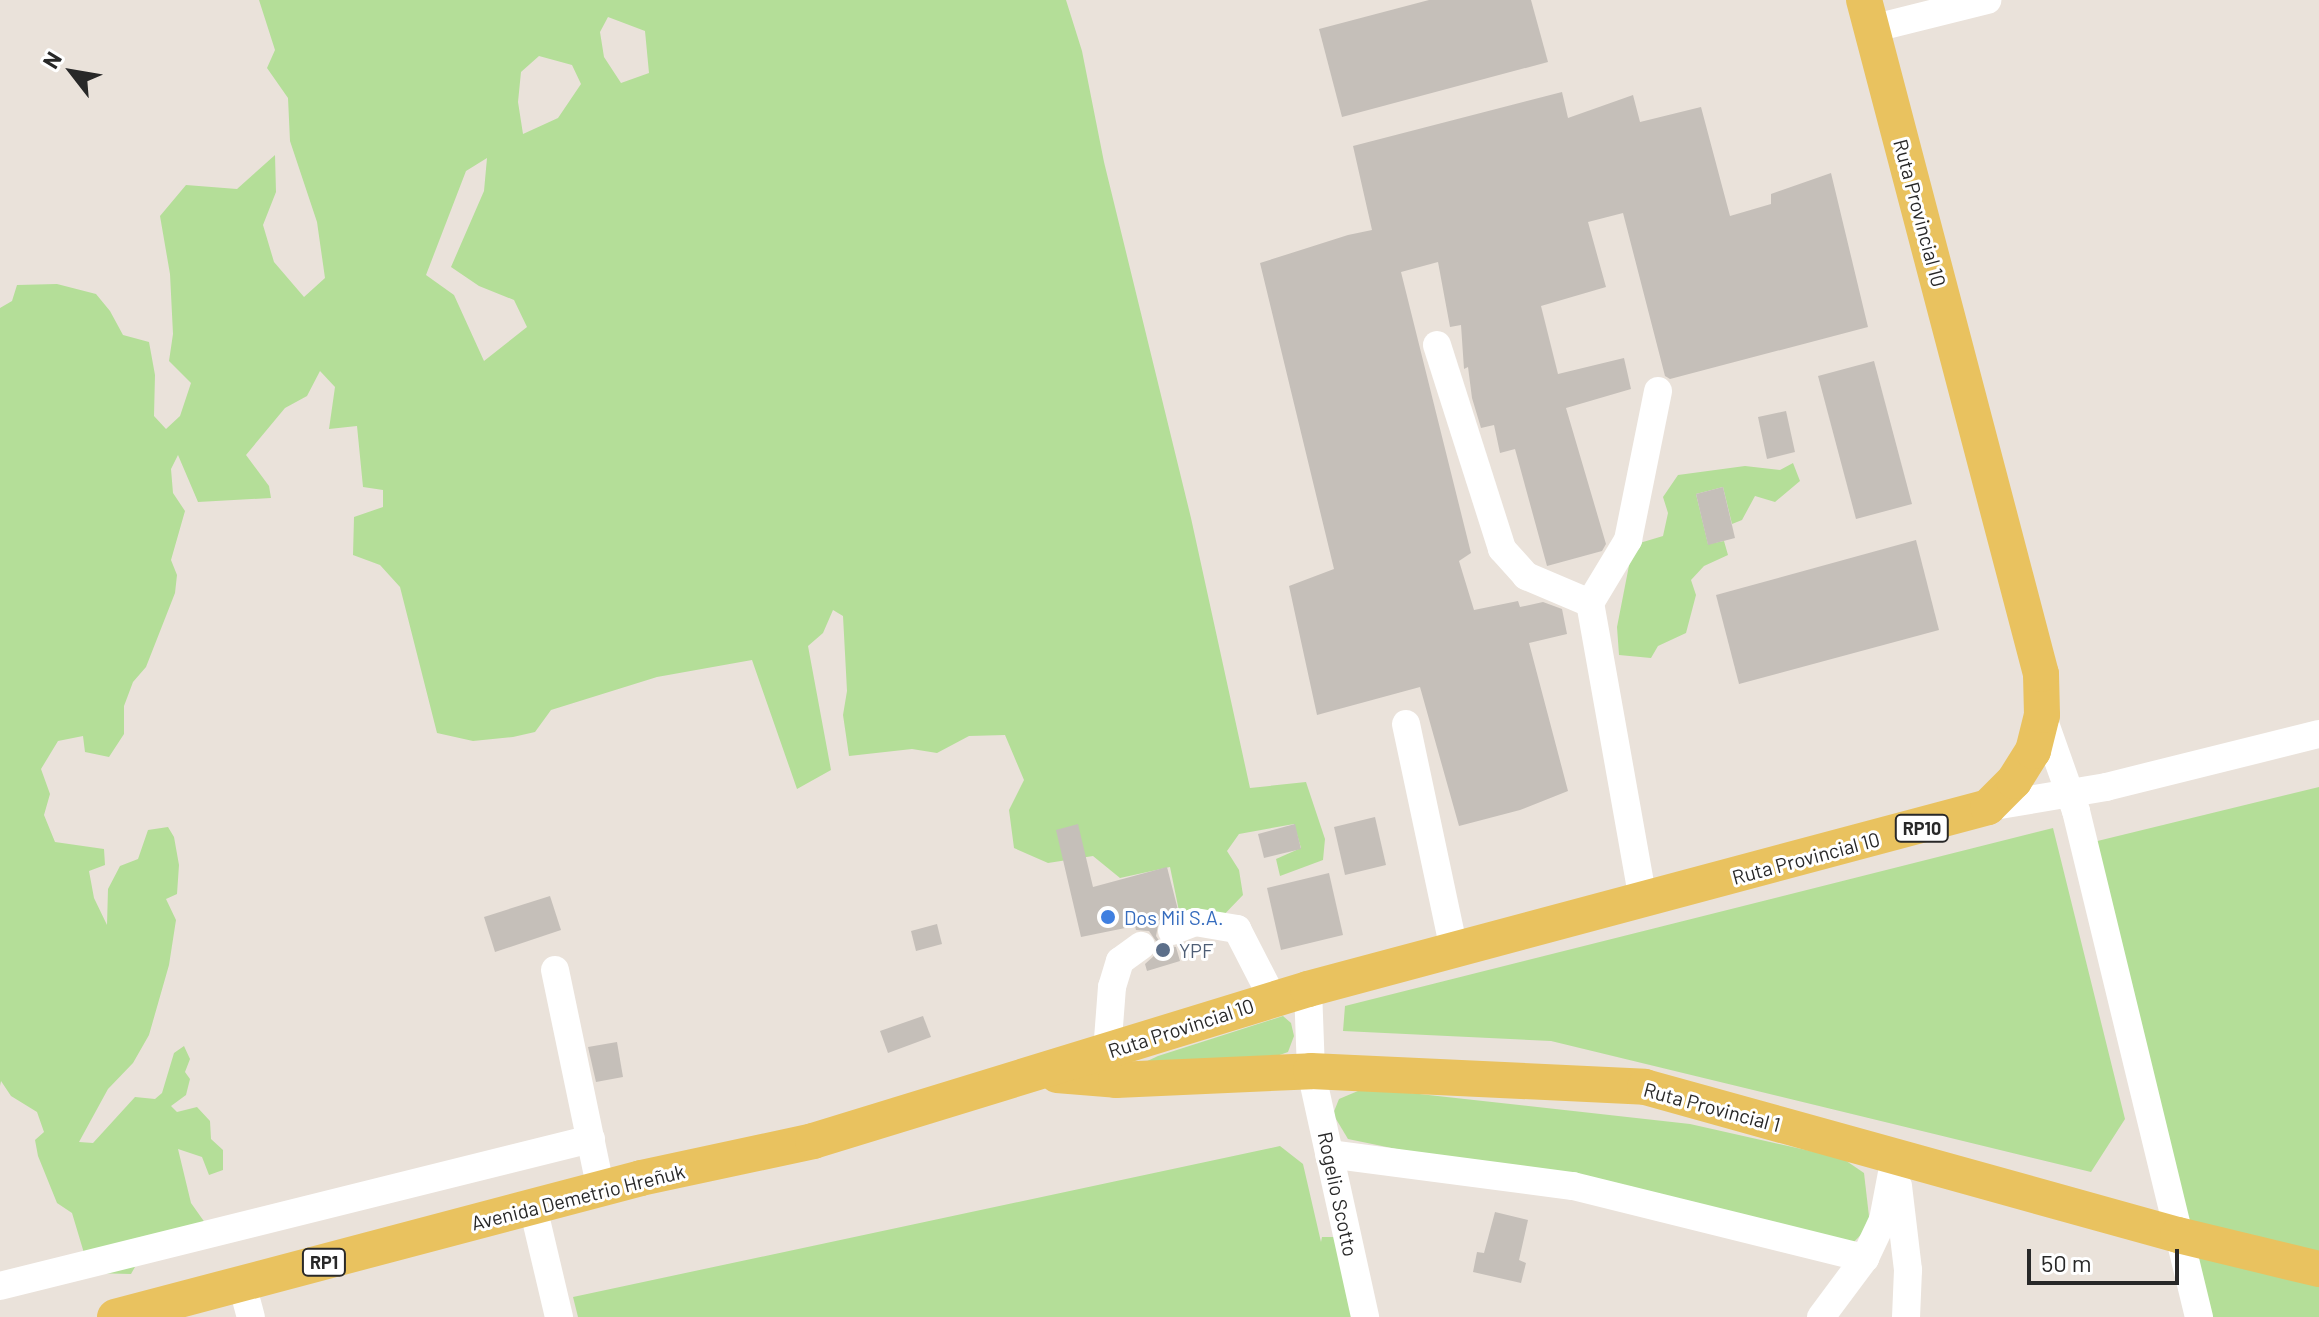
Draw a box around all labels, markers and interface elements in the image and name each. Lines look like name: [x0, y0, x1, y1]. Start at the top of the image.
north arrow: [32, 32, 112, 112]
text: N: [37, 47, 66, 73]
street label: Ruta Provincial 10: [1889, 137, 1951, 289]
road number: RP10: [1894, 814, 1950, 842]
street label: Ruta Provincial 10: [1730, 827, 1882, 889]
place label: Dos Mil S.A.: [1124, 905, 1224, 929]
marker: Dos Mil S.A.: [1099, 908, 1117, 926]
place label: YPF: [1179, 938, 1213, 962]
marker: YPF: [1154, 941, 1172, 959]
street label: Ruta Provincial 10: [1105, 993, 1257, 1063]
street label: Ruta Provincial 1: [1641, 1077, 1783, 1137]
street label: Rogelio Scotto: [1313, 1129, 1363, 1259]
street label: Avenida Demetrio Hreñuk: [469, 1159, 687, 1235]
scale bar: [2031, 1233, 2183, 1283]
road number: RP1: [300, 1248, 348, 1276]
text: 50 m: [2041, 1248, 2092, 1277]

